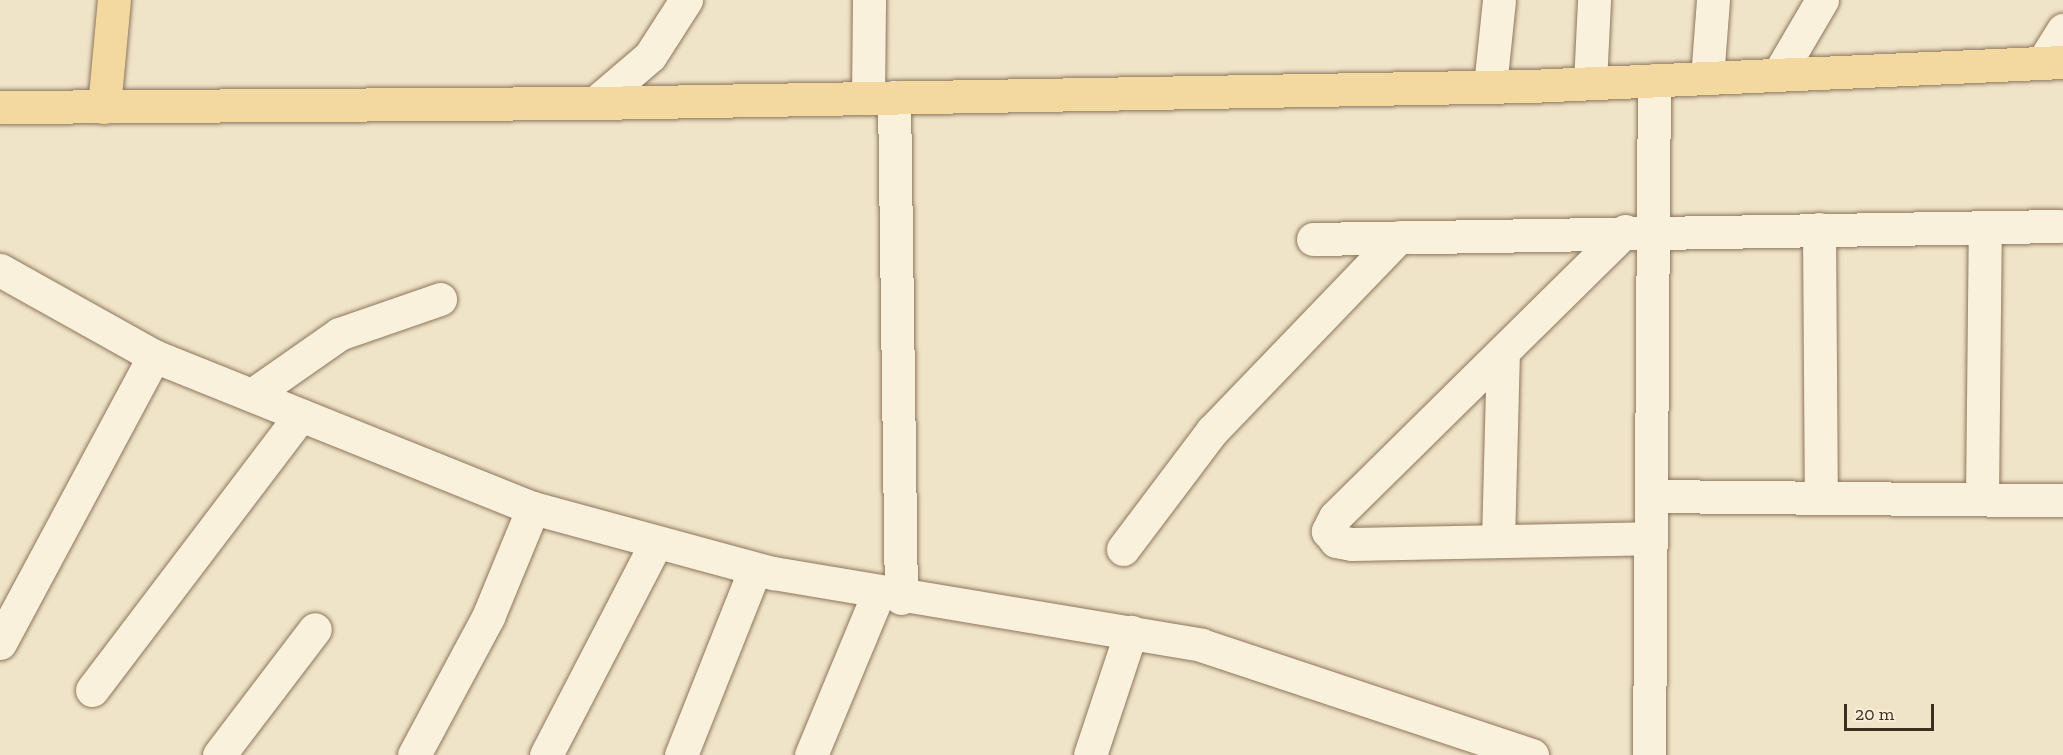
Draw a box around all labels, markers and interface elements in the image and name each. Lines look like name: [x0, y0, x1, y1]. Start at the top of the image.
scale bar: [1847, 692, 1937, 730]
text: 20 m: [1855, 703, 1894, 725]

